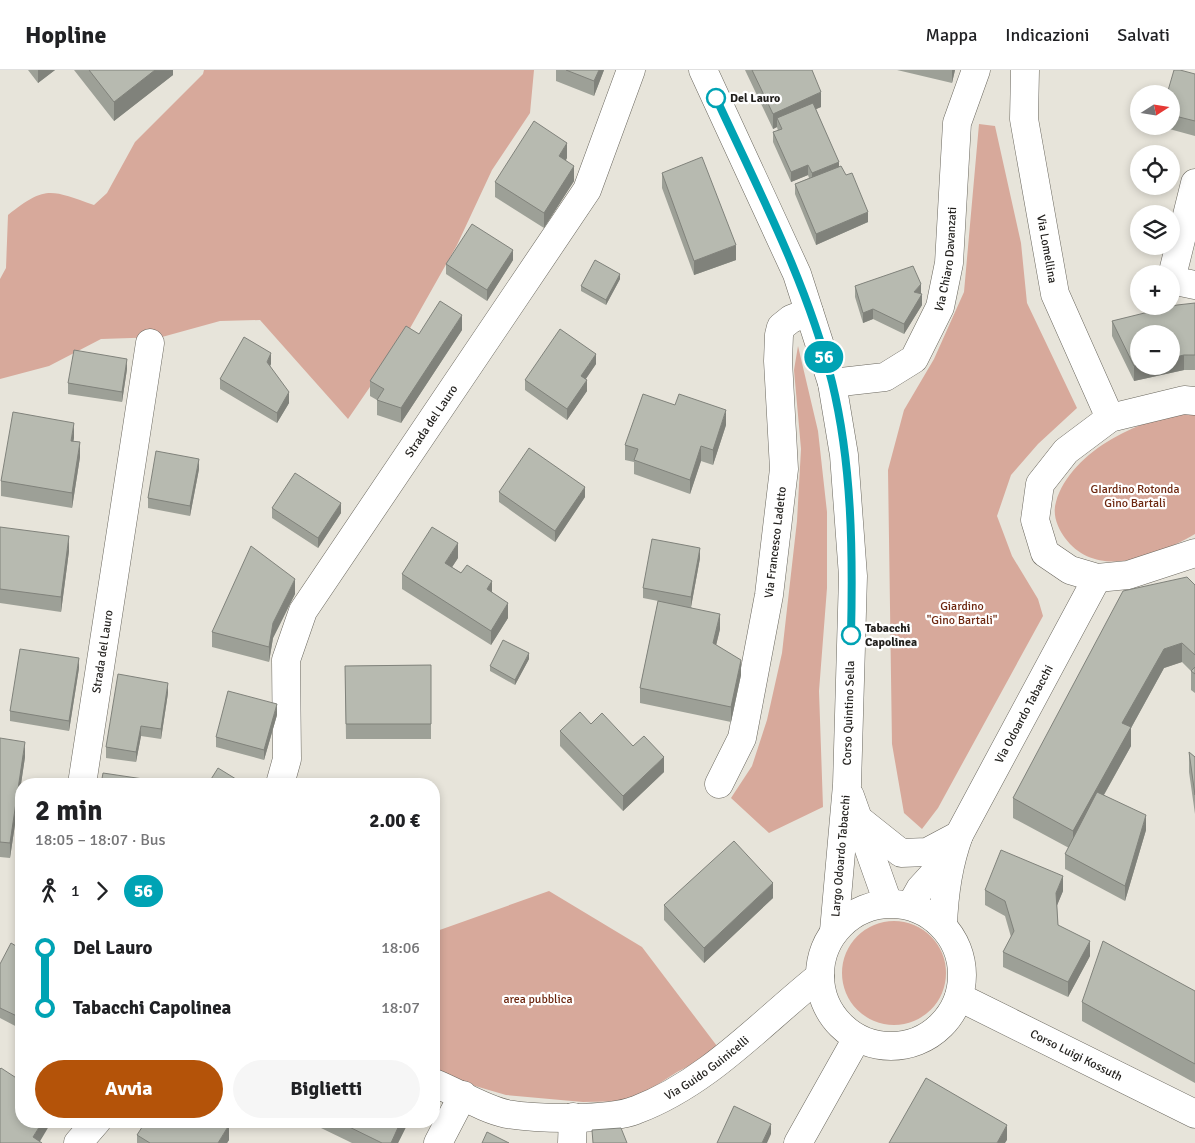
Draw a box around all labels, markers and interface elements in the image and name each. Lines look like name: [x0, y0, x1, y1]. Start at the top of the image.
text: Hopline: [25, 20, 106, 50]
text: Mappa: [925, 24, 977, 46]
text: Indicazioni: [1005, 24, 1089, 46]
text: Salvati: [1117, 24, 1170, 46]
north arrow: [1130, 85, 1180, 135]
map controls: [1130, 85, 1180, 375]
marker: Del Lauro: [706, 88, 726, 108]
place label: Del Lauro: [730, 91, 780, 106]
button: locate: [1130, 145, 1180, 195]
button: layers: [1130, 205, 1180, 255]
street label: Via Chiaro Davanzati: [931, 206, 960, 314]
street label: Via Lomellina: [1034, 213, 1060, 284]
button: +: [1130, 265, 1180, 315]
button: −: [1130, 325, 1180, 375]
line badge: 56: [802, 341, 846, 373]
text: 56: [814, 346, 834, 368]
street label: Strada del Lauro: [401, 382, 461, 460]
park label: GIardino Rotonda Gino Bartali: [1090, 482, 1180, 511]
street label: Via Francesco Ladetto: [761, 486, 789, 599]
park label: Giardino "Gino Bartali": [927, 599, 998, 628]
street label: Strada del Lauro: [89, 609, 116, 694]
place label: Tabacchi Capolinea: [865, 621, 917, 650]
marker: Tabacchi Capolinea: [841, 625, 861, 645]
street label: Corso Quintino Sella: [840, 660, 858, 766]
street label: Via Odoardo Tabacchi: [991, 662, 1056, 766]
text: 2 min: [35, 794, 103, 828]
street label: Largo Odoardo Tabacchi: [828, 794, 854, 918]
text: 2.00 €: [369, 809, 420, 833]
text: 18:05 – 18:07 · Bus: [35, 830, 166, 850]
icon: walk: [35, 877, 63, 905]
icon: forward: [88, 877, 116, 905]
text: 56: [134, 880, 153, 902]
text: 1: [71, 881, 80, 901]
text: Del Lauro: [73, 936, 153, 960]
text: 18:06: [381, 938, 420, 958]
park label: area pubblica: [503, 992, 573, 1007]
text: Tabacchi Capolinea: [73, 996, 231, 1020]
text: 18:07: [381, 998, 420, 1018]
street label: Corso Luigi Kossuth: [1028, 1026, 1125, 1084]
street label: Via Guido Guinicelli: [662, 1033, 752, 1103]
button: Avvia: [35, 1060, 223, 1118]
button: Biglietti: [233, 1060, 420, 1118]

